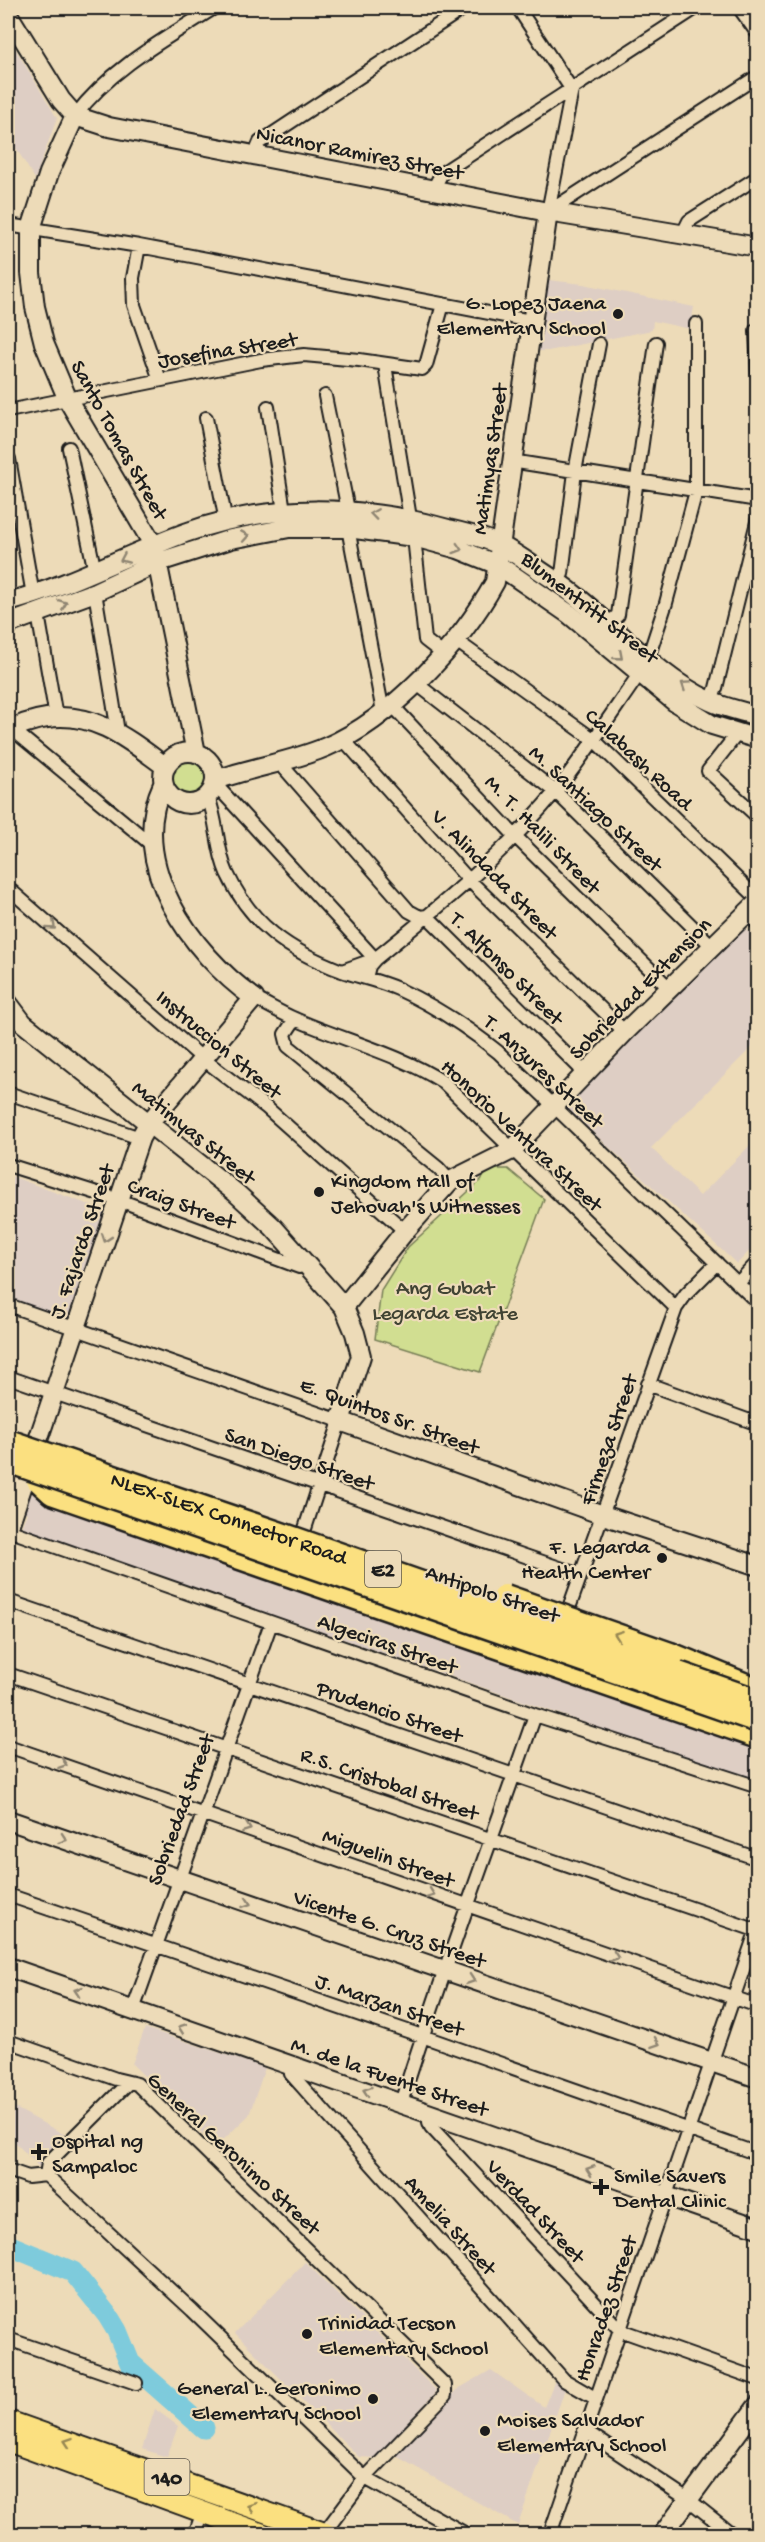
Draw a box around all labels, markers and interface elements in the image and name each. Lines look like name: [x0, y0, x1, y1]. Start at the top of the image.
street label: Nicanor Ramirez Street: [253, 122, 467, 188]
place label: G. Lopez Jaena Elementary School: [436, 292, 607, 343]
marker: G. Lopez Jaena Elementary School: [611, 307, 625, 321]
street label: Josefina Street: [156, 328, 301, 376]
street label: Santo Tomas Street: [63, 357, 173, 527]
street label: Matimyas Street: [469, 381, 516, 537]
one-way arrow: [369, 508, 378, 520]
one-way arrow: [239, 530, 249, 543]
one-way arrow: [452, 542, 463, 555]
street label: Blumentritt Street: [514, 547, 664, 672]
one-way arrow: [119, 552, 130, 564]
one-way arrow: [57, 599, 67, 612]
one-way arrow: [612, 648, 623, 659]
one-way arrow: [681, 681, 691, 693]
street label: Calabash Road: [578, 704, 698, 819]
street label: M. Santiago Street: [522, 741, 668, 880]
street label: M. T. Halili Street: [478, 771, 606, 902]
street label: V. Alindada Street: [424, 804, 563, 948]
street label: T. Alfonso Street: [441, 906, 569, 1034]
street label: Sobriedad Extension: [565, 913, 719, 1067]
one-way arrow: [45, 919, 56, 930]
street label: Instruccion Street: [149, 986, 287, 1108]
street label: T. Anzures Street: [475, 1009, 609, 1137]
street label: Honorio Ventura Street: [434, 1055, 608, 1220]
street label: Matimyas Street: [125, 1076, 261, 1193]
street label: J. Fajardo Street: [45, 1160, 123, 1323]
place label: Kingdom Hall of Jehovah's Witnesses: [331, 1170, 521, 1221]
street label: Craig Street: [123, 1174, 240, 1238]
marker: Kingdom Hall of Jehovah's Witnesses: [312, 1185, 326, 1199]
one-way arrow: [100, 1232, 113, 1243]
park label: Ang Gubat Legarda Estate: [372, 1277, 518, 1328]
street label: Firmeza Street: [576, 1370, 646, 1510]
street label: E. Quintos Sr. Street: [296, 1373, 484, 1463]
street label: San Diego Street: [221, 1423, 379, 1499]
street label: NLEX-SLEX Connector Road: [107, 1468, 352, 1574]
place label: F. Legarda Health Center: [521, 1536, 652, 1587]
road number: E2: [365, 1551, 401, 1587]
marker: F. Legarda Health Center: [655, 1551, 669, 1565]
street label: Antipolo Street: [421, 1561, 564, 1631]
street label: Algeciras Street: [313, 1610, 462, 1682]
one-way arrow: [613, 1629, 624, 1642]
street label: Prudencio Street: [311, 1676, 467, 1752]
street label: Sobriedad Street: [143, 1729, 223, 1890]
street label: R.S. Cristobal Street: [296, 1743, 483, 1829]
one-way arrow: [57, 1757, 68, 1770]
one-way arrow: [241, 1820, 252, 1833]
street label: Miguelin Street: [318, 1824, 459, 1896]
one-way arrow: [57, 1832, 68, 1845]
street label: Vicente G. Cruz Street: [288, 1885, 490, 1977]
one-way arrow: [425, 1886, 436, 1899]
one-way arrow: [241, 1896, 252, 1909]
one-way arrow: [609, 1950, 620, 1963]
street label: J. Marzan Street: [311, 1969, 468, 2045]
one-way arrow: [465, 1972, 476, 1985]
one-way arrow: [73, 1986, 84, 1999]
one-way arrow: [177, 2023, 188, 2035]
street label: M. de la Fuente Street: [287, 2033, 493, 2125]
one-way arrow: [650, 2036, 661, 2049]
street label: General Geronimo Street: [140, 2068, 326, 2243]
one-way arrow: [362, 2086, 373, 2099]
place label: Ospital ng Sampaloc: [52, 2130, 143, 2181]
marker: Ospital ng Sampaloc: [30, 2143, 48, 2161]
street label: Verdad Street: [478, 2154, 590, 2272]
one-way arrow: [585, 2164, 596, 2177]
place label: Smile Savers Dental Clinic: [612, 2165, 727, 2216]
street label: Amelia Street: [397, 2171, 502, 2284]
marker: Smile Savers Dental Clinic: [592, 2178, 610, 2196]
street label: Honradez Street: [571, 2231, 646, 2386]
place label: Trinidad Tecson Elementary School: [317, 2312, 489, 2363]
marker: Trinidad Tecson Elementary School: [300, 2327, 314, 2341]
place label: General L. Geronimo Elementary School: [177, 2377, 361, 2428]
marker: General L. Geronimo Elementary School: [366, 2392, 380, 2406]
place label: Moises Salvador Elementary School: [497, 2409, 667, 2460]
marker: Moises Salvador Elementary School: [478, 2424, 492, 2438]
one-way arrow: [63, 2436, 74, 2449]
road number: 140: [144, 2459, 190, 2495]
one-way arrow: [247, 2501, 258, 2514]

